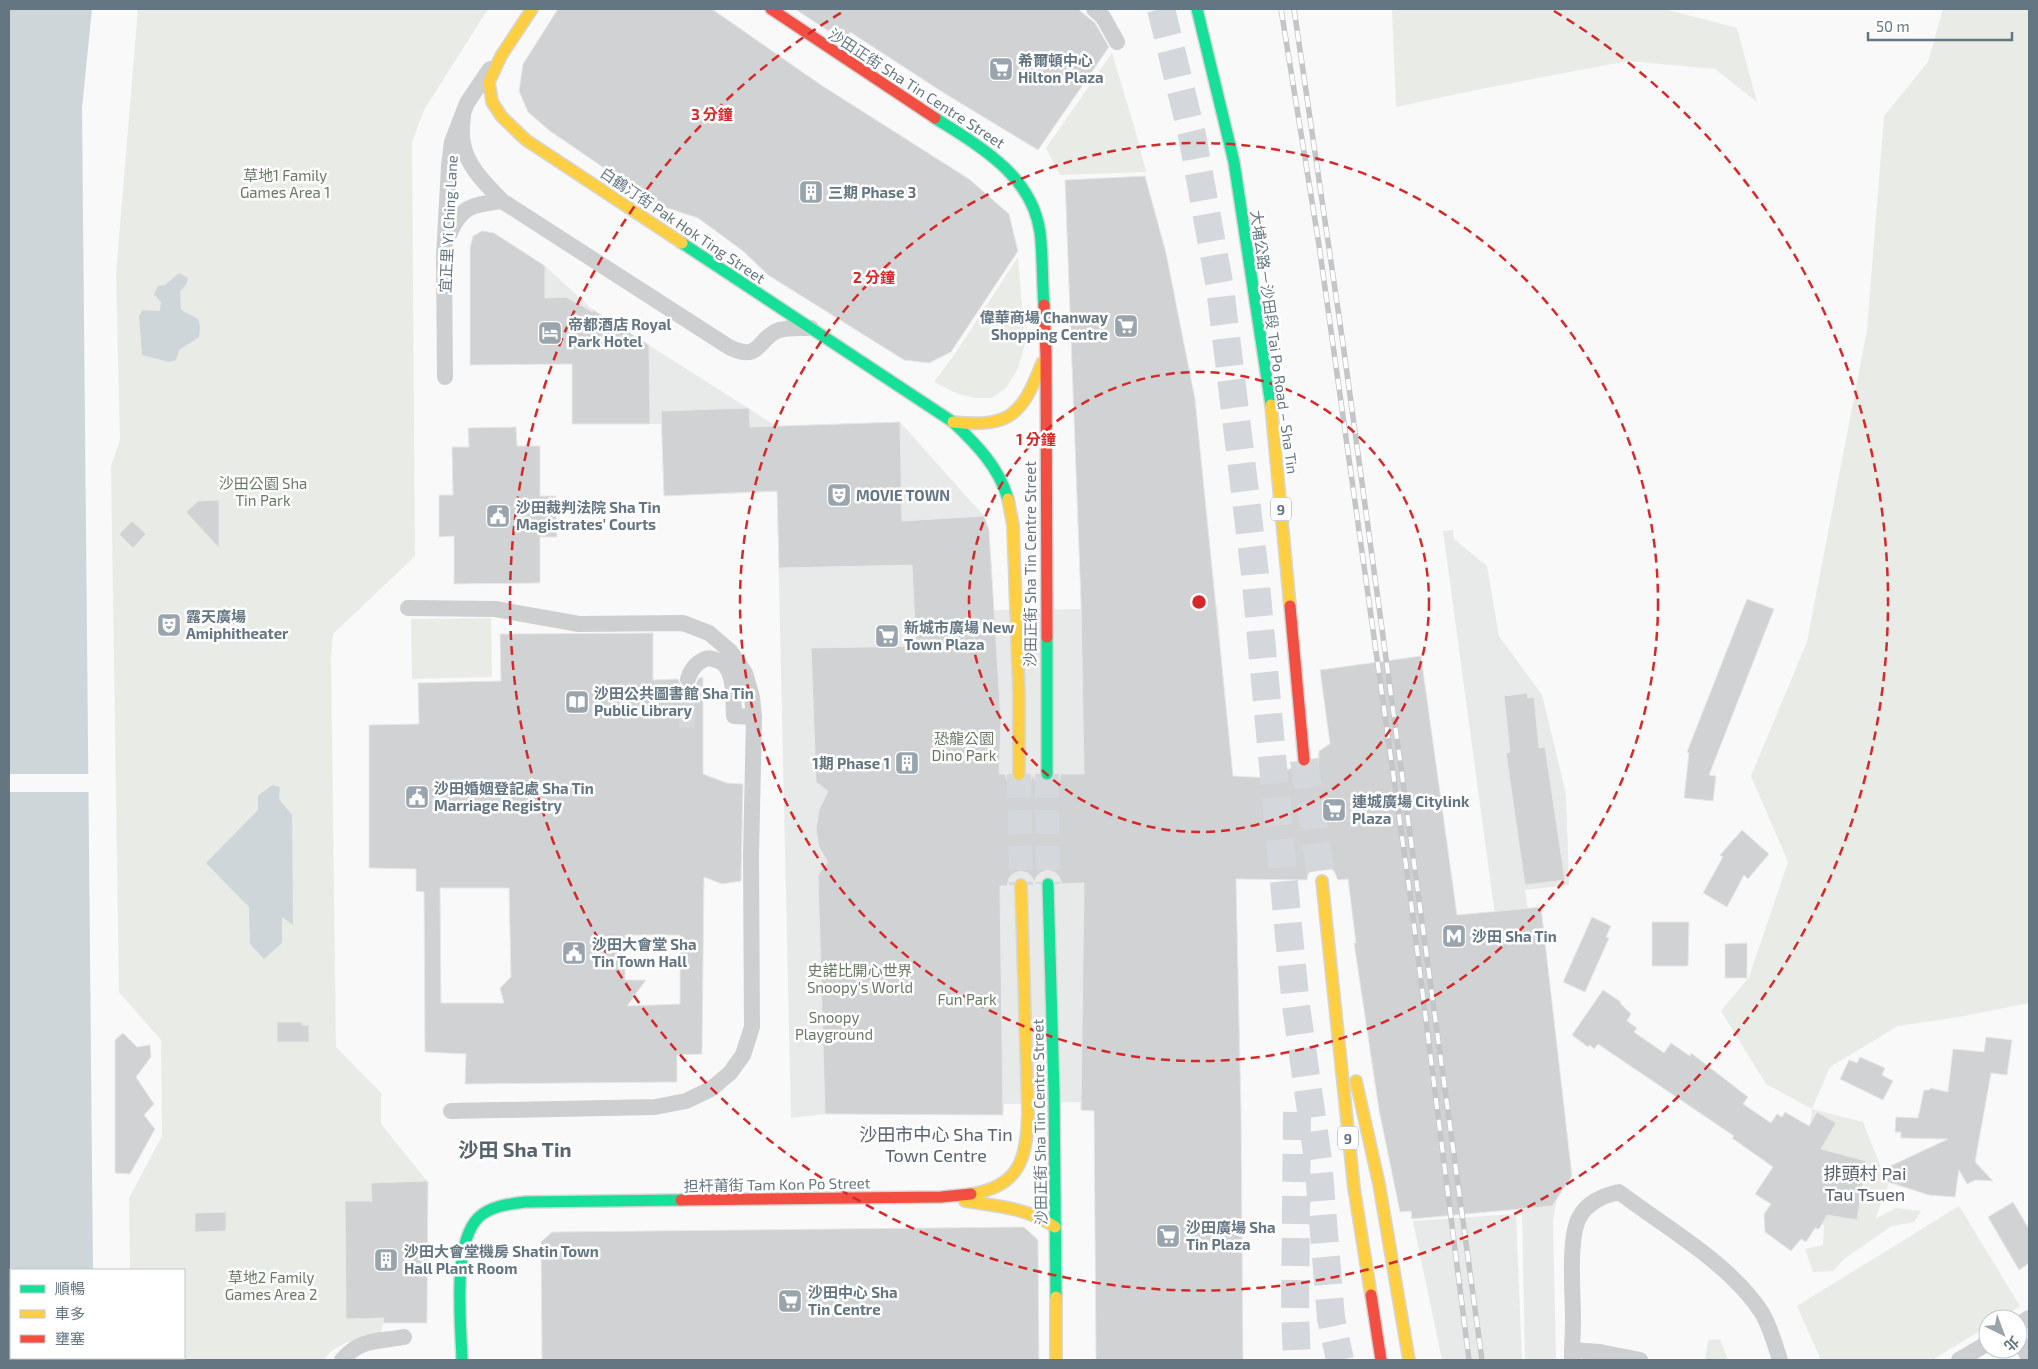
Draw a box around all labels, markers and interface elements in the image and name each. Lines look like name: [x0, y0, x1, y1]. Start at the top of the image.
scale bar: [1868, 10, 2012, 42]
text: 50 m: [1876, 17, 1910, 35]
street label: 沙田正街 Sha Tin Centre Street: [826, 24, 1009, 152]
place label: 希爾頓中心 Hilton Plaza: [1018, 51, 1104, 86]
supermarket icon: 希爾頓中心 Hilton Plaza: [988, 56, 1014, 82]
text: 3 分鐘: [691, 105, 733, 123]
street label: 宜正里 Yi Ching Lane: [435, 155, 461, 293]
street label: 白鶴汀街 Pak Hok Ting Street: [597, 163, 769, 287]
park label: 草地1 Family Games Area 1: [240, 166, 330, 201]
building icon: 三期 Phase 3: [798, 179, 824, 205]
place label: 三期 Phase 3: [828, 183, 916, 201]
street label: 大埔公路－沙田段 Tai Po Road – Sha Tin: [1248, 209, 1302, 475]
text: 2 分鐘: [853, 268, 895, 286]
place label: 偉華商場 Chanway Shopping Centre: [980, 308, 1109, 343]
supermarket icon: 偉華商場 Chanway Shopping Centre: [1113, 313, 1139, 339]
place label: 帝都酒店 Royal Park Hotel: [568, 315, 672, 350]
hotel icon: 帝都酒店 Royal Park Hotel: [537, 320, 563, 346]
text: 1 分鐘: [1016, 430, 1056, 448]
street label: 沙田正街 Sha Tin Centre Street: [1021, 461, 1039, 667]
park label: 沙田公園 Sha Tin Park: [219, 474, 307, 509]
theatre icon: MOVIE TOWN: [826, 482, 852, 508]
place label: MOVIE TOWN: [856, 486, 950, 504]
place label: 沙田裁判法院 Sha Tin Magistrates' Courts: [516, 498, 661, 533]
road number: 9: [1271, 498, 1291, 520]
public building icon: 沙田裁判法院 Sha Tin Magistrates' Courts: [485, 503, 511, 529]
centre of rings: [1190, 593, 1208, 611]
place label: 露天廣場 Amiphitheater: [186, 607, 289, 642]
theatre icon: 露天廣場 Amiphitheater: [156, 612, 182, 638]
place label: 新城市廣場 New Town Plaza: [904, 618, 1015, 653]
supermarket icon: 新城市廣場 New Town Plaza: [874, 623, 900, 649]
place label: 沙田公共圖書館 Sha Tin Public Library: [594, 684, 754, 720]
library icon: 沙田公共圖書館 Sha Tin Public Library: [564, 689, 590, 715]
park label: 恐龍公園 Dino Park: [932, 729, 997, 764]
building icon: 1期 Phase 1: [894, 750, 920, 776]
place label: 1期 Phase 1: [812, 754, 890, 772]
place label: 沙田婚姻登記處 Sha Tin Marriage Registry: [434, 779, 594, 815]
public building icon: 沙田婚姻登記處 Sha Tin Marriage Registry: [404, 784, 430, 810]
place label: 連城廣場 Citylink Plaza: [1352, 792, 1470, 827]
supermarket icon: 連城廣場 Citylink Plaza: [1321, 797, 1347, 823]
metro station icon: 沙田 Sha Tin: [1441, 923, 1467, 949]
place label: 沙田 Sha Tin: [1472, 927, 1557, 945]
place label: 沙田大會堂 Sha Tin Town Hall: [592, 935, 697, 970]
public building icon: 沙田大會堂 Sha Tin Town Hall: [561, 940, 587, 966]
park label: 史諾比開心世界 Snoopy's World: [807, 961, 913, 996]
park label: Fun Park: [937, 990, 997, 1008]
park label: Snoopy Playground: [795, 1008, 873, 1043]
street label: 沙田正街 Sha Tin Centre Street: [1028, 1019, 1050, 1225]
district label: 沙田市中心 Sha Tin Town Centre: [859, 1123, 1013, 1166]
road number: 9: [1338, 1126, 1358, 1150]
district label: 沙田 Sha Tin: [459, 1137, 571, 1161]
district label: 排頭村 Pai Tau Tsuen: [1824, 1162, 1906, 1205]
street label: 担杆莆街 Tam Kon Po Street: [683, 1173, 871, 1195]
place label: 沙田廣場 Sha Tin Plaza: [1186, 1218, 1276, 1253]
supermarket icon: 沙田廣場 Sha Tin Plaza: [1155, 1223, 1181, 1249]
place label: 沙田大會堂機房 Shatin Town Hall Plant Room: [404, 1242, 599, 1277]
building icon: 沙田大會堂機房 Shatin Town Hall Plant Room: [373, 1247, 399, 1273]
park label: 草地2 Family Games Area 2: [225, 1268, 317, 1303]
legend: [10, 1269, 185, 1359]
text: 順暢: [55, 1279, 85, 1297]
place label: 沙田中心 Sha Tin Centre: [808, 1283, 898, 1318]
supermarket icon: 沙田中心 Sha Tin Centre: [777, 1288, 803, 1314]
text: 車多: [55, 1304, 85, 1322]
north arrow: [1978, 1309, 2028, 1359]
text: 壅塞: [55, 1329, 85, 1347]
text: 北: [2001, 1333, 2023, 1355]

